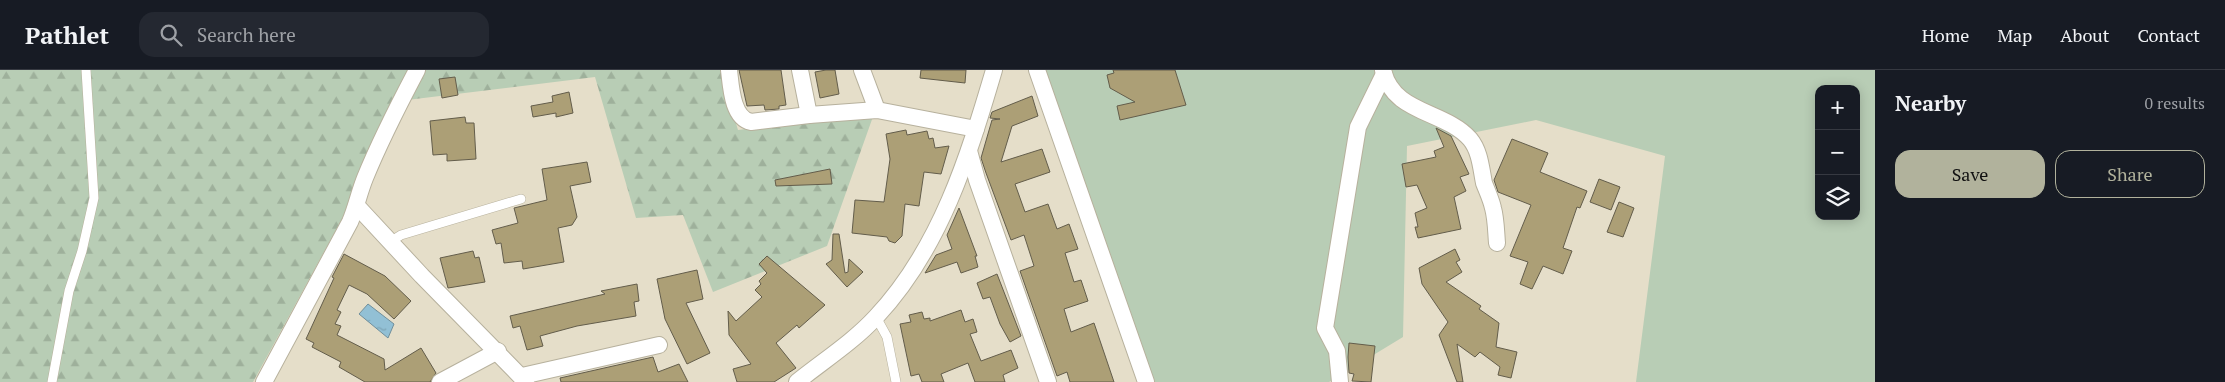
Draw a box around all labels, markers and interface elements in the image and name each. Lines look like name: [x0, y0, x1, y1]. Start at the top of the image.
search box: [139, 12, 489, 57]
text: Pathlet: [25, 19, 109, 51]
icon: search: [157, 21, 185, 49]
text: Search here: [197, 22, 296, 47]
text: Home: [1922, 23, 1969, 47]
text: Map: [1997, 23, 2032, 47]
text: About: [2060, 23, 2109, 47]
text: Contact: [2137, 23, 2200, 47]
map controls: [1815, 85, 1860, 220]
button: +: [1815, 85, 1860, 130]
text: Nearby: [1895, 89, 1966, 117]
text: 0 results: [2145, 92, 2205, 114]
button: −: [1815, 130, 1860, 175]
button: Save: [1895, 150, 2045, 198]
button: Share: [2055, 150, 2205, 198]
button: layers: [1815, 175, 1860, 220]

